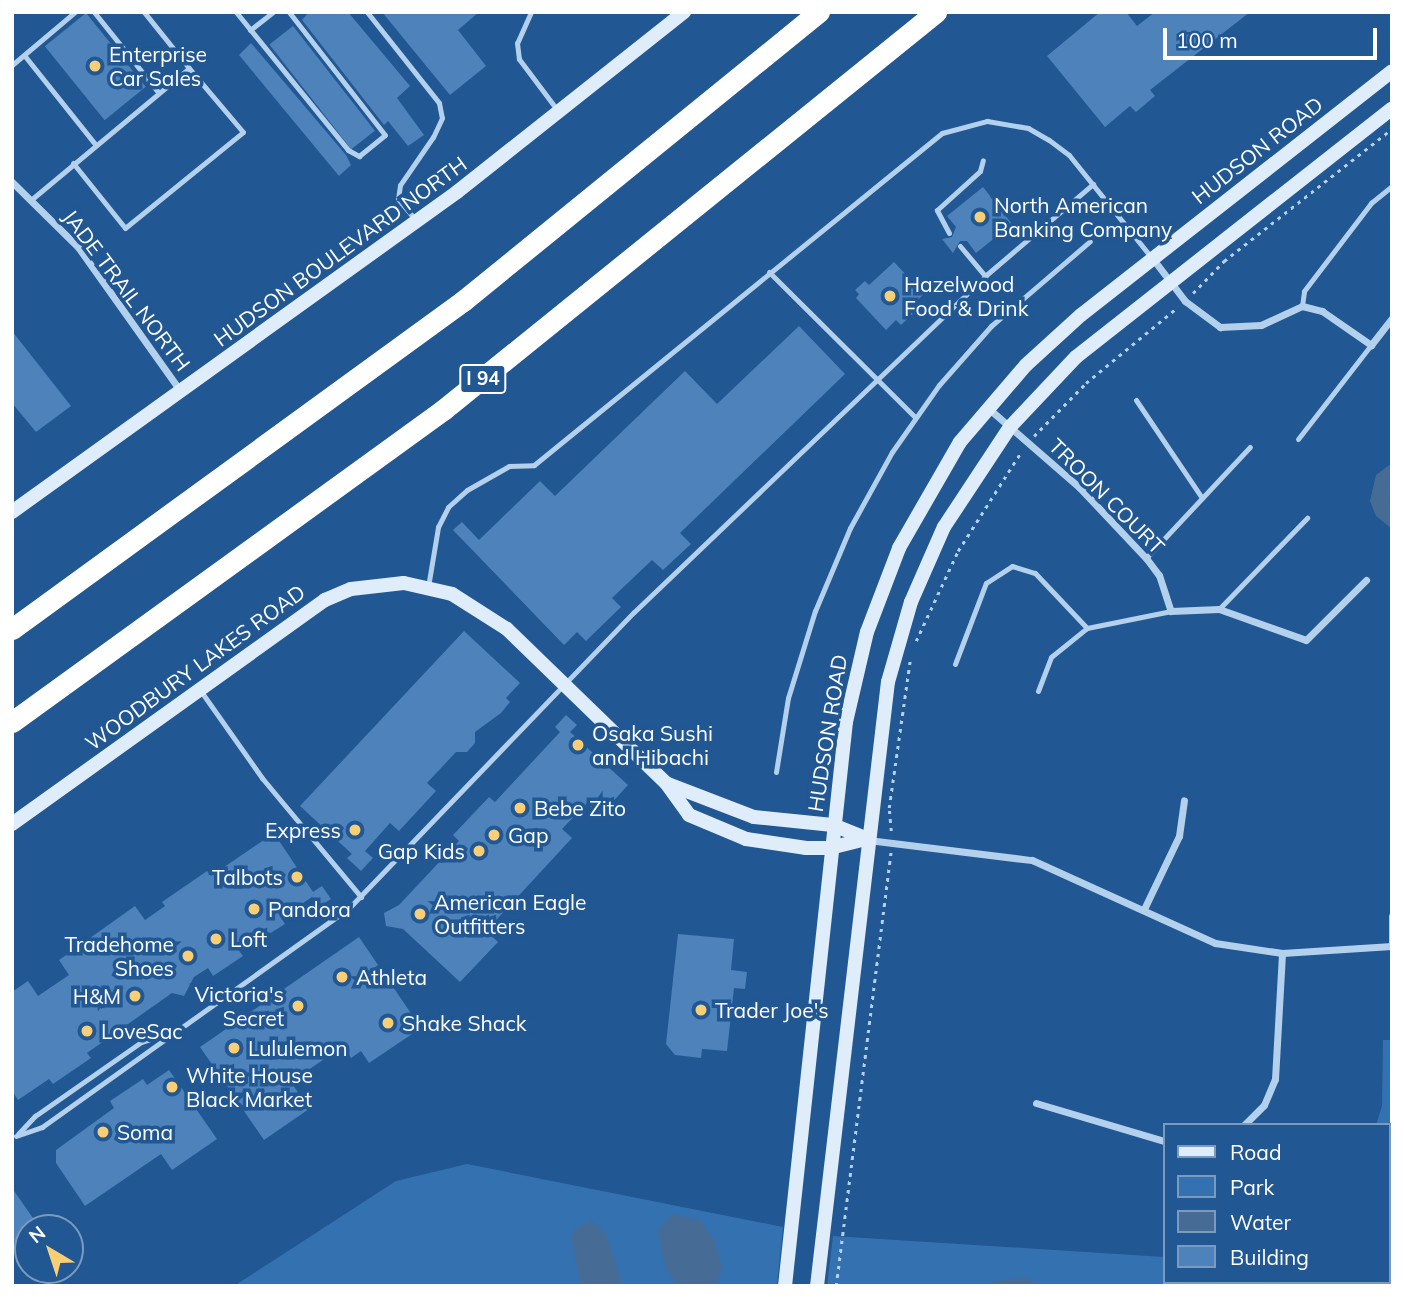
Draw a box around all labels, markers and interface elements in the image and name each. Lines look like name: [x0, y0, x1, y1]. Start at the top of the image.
scale bar: [1166, 14, 1380, 58]
text: 100 m: [1176, 27, 1238, 53]
place label: Enterprise Car Sales: [109, 41, 207, 91]
marker: Enterprise Car Sales: [87, 58, 103, 74]
street label: HUDSON ROAD: [1187, 91, 1327, 209]
street label: HUDSON BOULEVARD NORTH: [209, 151, 471, 351]
place label: North American Banking Company: [994, 192, 1172, 242]
street label: JADE TRAIL NORTH: [58, 204, 196, 376]
marker: North American Banking Company: [972, 209, 988, 225]
place label: Hazelwood Food & Drink: [904, 271, 1028, 321]
marker: Hazelwood Food & Drink: [882, 288, 898, 304]
road number: I 94: [458, 364, 508, 394]
street label: TROON COURT: [1044, 433, 1170, 559]
street label: WOODBURY LAKES ROAD: [80, 579, 310, 755]
street label: HUDSON ROAD: [802, 652, 852, 814]
place label: Osaka Sushi and Hibachi: [592, 720, 713, 770]
marker: Osaka Sushi and Hibachi: [570, 737, 586, 753]
place label: Bebe Zito: [534, 795, 626, 821]
marker: Bebe Zito: [512, 800, 528, 816]
place label: Express: [265, 817, 341, 843]
marker: Express: [347, 822, 363, 838]
place label: Gap: [508, 822, 549, 848]
marker: Gap: [486, 827, 502, 843]
place label: Gap Kids: [378, 838, 465, 864]
marker: Gap Kids: [471, 843, 487, 859]
place label: Talbots: [212, 864, 283, 890]
marker: Talbots: [289, 869, 305, 885]
place label: American Eagle Outfitters: [434, 889, 586, 939]
place label: Pandora: [268, 896, 351, 922]
marker: Pandora: [246, 901, 262, 917]
marker: American Eagle Outfitters: [412, 906, 428, 922]
place label: Loft: [230, 926, 267, 952]
place label: Tradehome Shoes: [65, 931, 174, 981]
marker: Loft: [208, 931, 224, 947]
marker: Tradehome Shoes: [180, 948, 196, 964]
place label: Athleta: [356, 964, 427, 990]
marker: Athleta: [334, 969, 350, 985]
place label: Victoria's Secret: [194, 981, 284, 1031]
place label: H&M: [73, 983, 121, 1009]
marker: H&M: [127, 988, 143, 1004]
place label: Trader Joe's: [715, 997, 829, 1023]
marker: Victoria's Secret: [290, 998, 306, 1014]
marker: Trader Joe's: [693, 1002, 709, 1018]
place label: Shake Shack: [402, 1010, 527, 1036]
marker: Shake Shack: [380, 1015, 396, 1031]
place label: LoveSac: [101, 1018, 183, 1044]
marker: LoveSac: [79, 1023, 95, 1039]
place label: Lululemon: [248, 1035, 348, 1061]
marker: Lululemon: [226, 1040, 242, 1056]
place label: White House Black Market: [186, 1062, 313, 1112]
marker: White House Black Market: [164, 1079, 180, 1095]
place label: Soma: [117, 1119, 173, 1145]
legend: [1162, 1123, 1390, 1284]
marker: Soma: [95, 1124, 111, 1140]
text: Road: [1230, 1139, 1281, 1165]
text: Park: [1230, 1174, 1274, 1200]
text: Water: [1230, 1209, 1291, 1235]
north arrow: [14, 1214, 84, 1284]
text: N: [24, 1220, 50, 1248]
text: Building: [1230, 1244, 1309, 1270]

